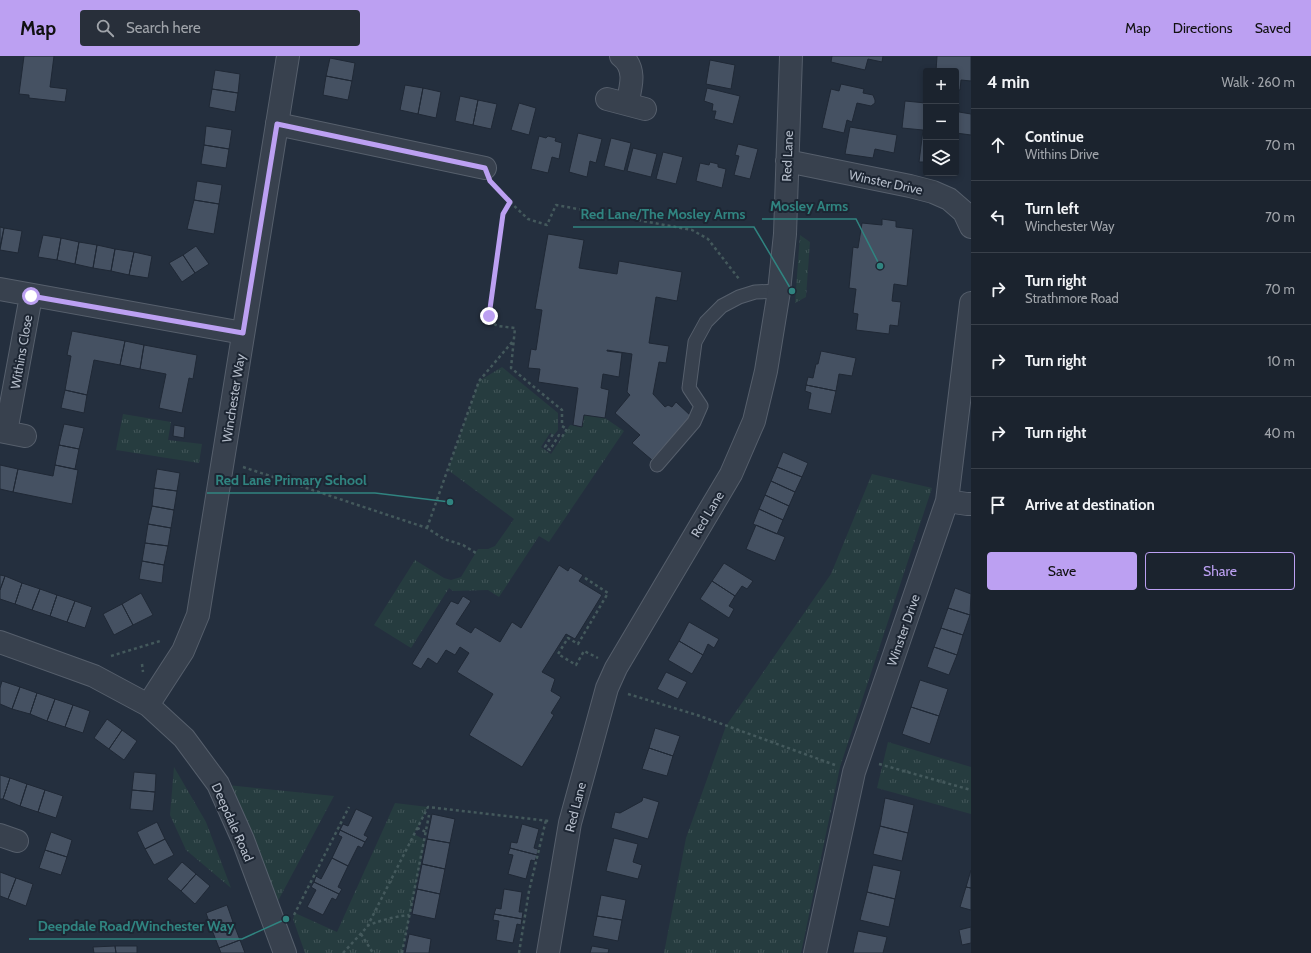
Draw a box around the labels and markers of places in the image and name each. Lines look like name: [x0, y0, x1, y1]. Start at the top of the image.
callout: Mosley Arms: [762, 193, 856, 219]
callout: Red Lane/The Mosley Arms: [573, 201, 754, 227]
callout: Red Lane Primary School: [207, 467, 375, 493]
callout: Deepdale Road/Winchester Way: [29, 913, 242, 939]

